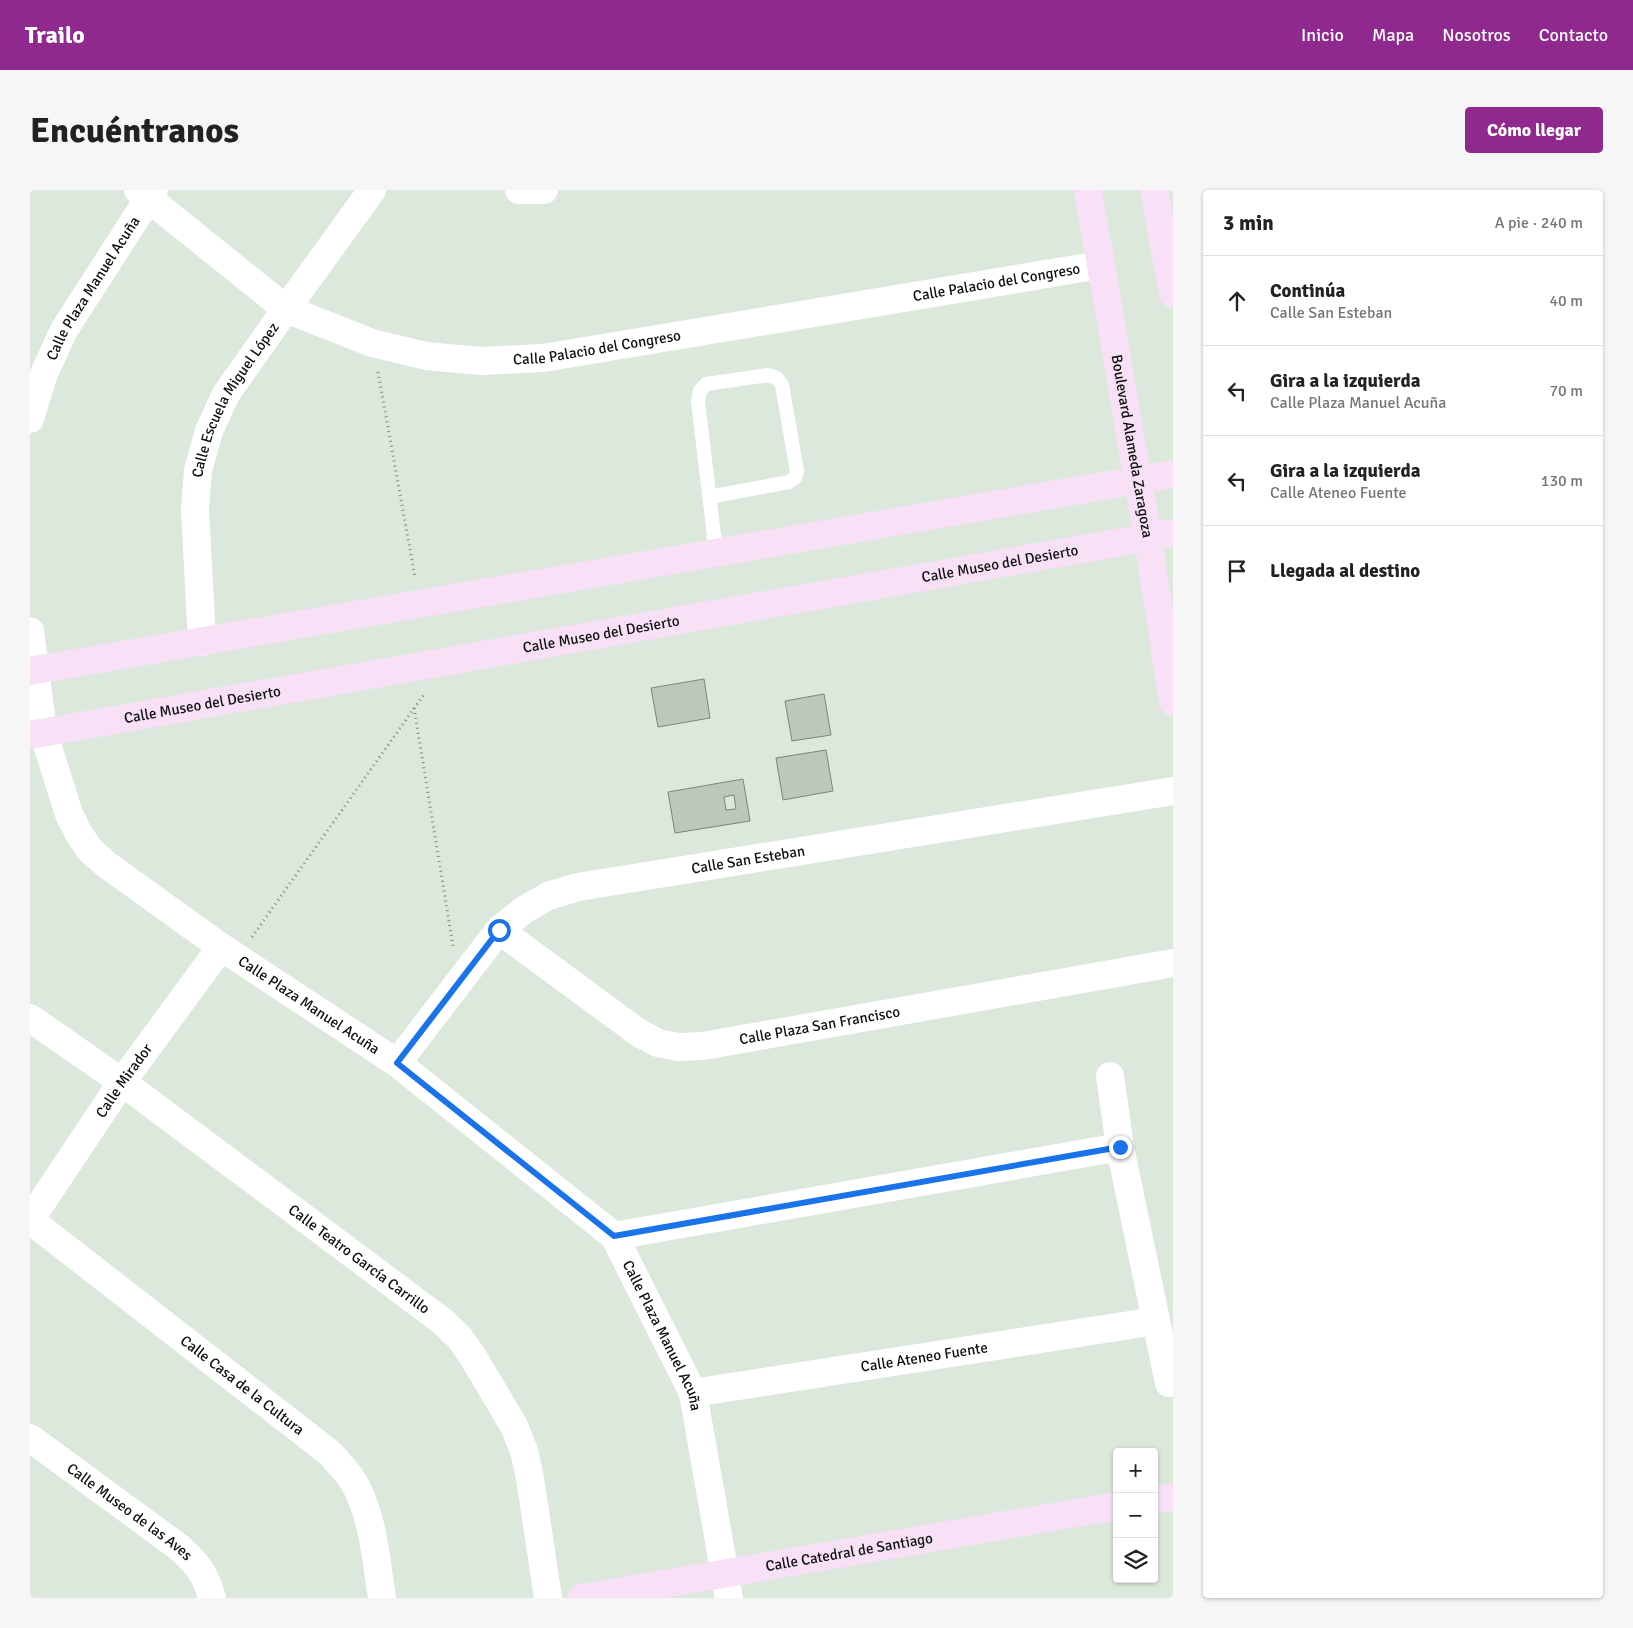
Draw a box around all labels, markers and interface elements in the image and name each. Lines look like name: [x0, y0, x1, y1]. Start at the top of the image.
text: Trailo: [25, 20, 85, 50]
text: Inicio: [1301, 24, 1344, 46]
text: Mapa: [1372, 24, 1414, 46]
text: Nosotros: [1442, 24, 1511, 46]
text: Contacto: [1539, 24, 1608, 46]
button: Cómo llegar: [1465, 107, 1603, 153]
text: Encuéntranos: [30, 109, 239, 152]
text: 3 min: [1223, 210, 1274, 236]
street label: Calle Plaza Manuel Acuña: [42, 213, 144, 363]
text: A pie · 240 m: [1495, 213, 1583, 233]
street label: Calle Palacio del Congreso: [911, 259, 1082, 305]
text: Continúa: [1270, 279, 1345, 303]
icon: ahead: [1223, 287, 1251, 315]
text: 40 m: [1549, 291, 1583, 311]
text: Calle San Esteban: [1270, 303, 1392, 323]
street label: Calle Escuela Miguel López: [188, 319, 283, 478]
street label: Calle Palacio del Congreso: [513, 326, 682, 368]
street label: Boulevard Alameda Zaragoza: [1108, 353, 1157, 539]
text: Gira a la izquierda: [1270, 369, 1420, 393]
icon: left: [1223, 377, 1251, 405]
text: 70 m: [1549, 381, 1583, 401]
text: Calle Plaza Manuel Acuña: [1270, 393, 1446, 413]
text: Gira a la izquierda: [1270, 459, 1420, 483]
icon: left: [1223, 467, 1251, 495]
text: 130 m: [1541, 471, 1583, 491]
text: Calle Ateneo Fuente: [1270, 483, 1407, 503]
street label: Calle Museo del Desierto: [920, 541, 1080, 586]
icon: arrive: [1223, 557, 1251, 585]
text: Llegada al destino: [1270, 559, 1420, 583]
street label: Calle Museo del Desierto: [521, 611, 681, 657]
street label: Calle Museo del Desierto: [123, 682, 282, 727]
street label: Calle San Esteban: [690, 842, 806, 878]
route start: [488, 919, 511, 942]
street label: Calle Plaza Manuel Acuña: [235, 952, 383, 1058]
street label: Calle Plaza San Francisco: [738, 1002, 901, 1048]
street label: Calle Mirador: [92, 1040, 156, 1121]
route end: [1109, 1136, 1132, 1159]
street label: Calle Teatro García Carrillo: [285, 1200, 433, 1318]
street label: Calle Plaza Manuel Acuña: [619, 1257, 705, 1412]
street label: Calle Casa de la Cultura: [177, 1331, 308, 1439]
street label: Calle Ateneo Fuente: [859, 1338, 989, 1376]
map controls: [1113, 1448, 1158, 1583]
button: +: [1113, 1448, 1158, 1493]
street label: Calle Museo de las Aves: [63, 1459, 197, 1564]
button: −: [1113, 1493, 1158, 1538]
street label: Calle Catedral de Santiago: [764, 1529, 934, 1575]
button: layers: [1113, 1538, 1158, 1583]

